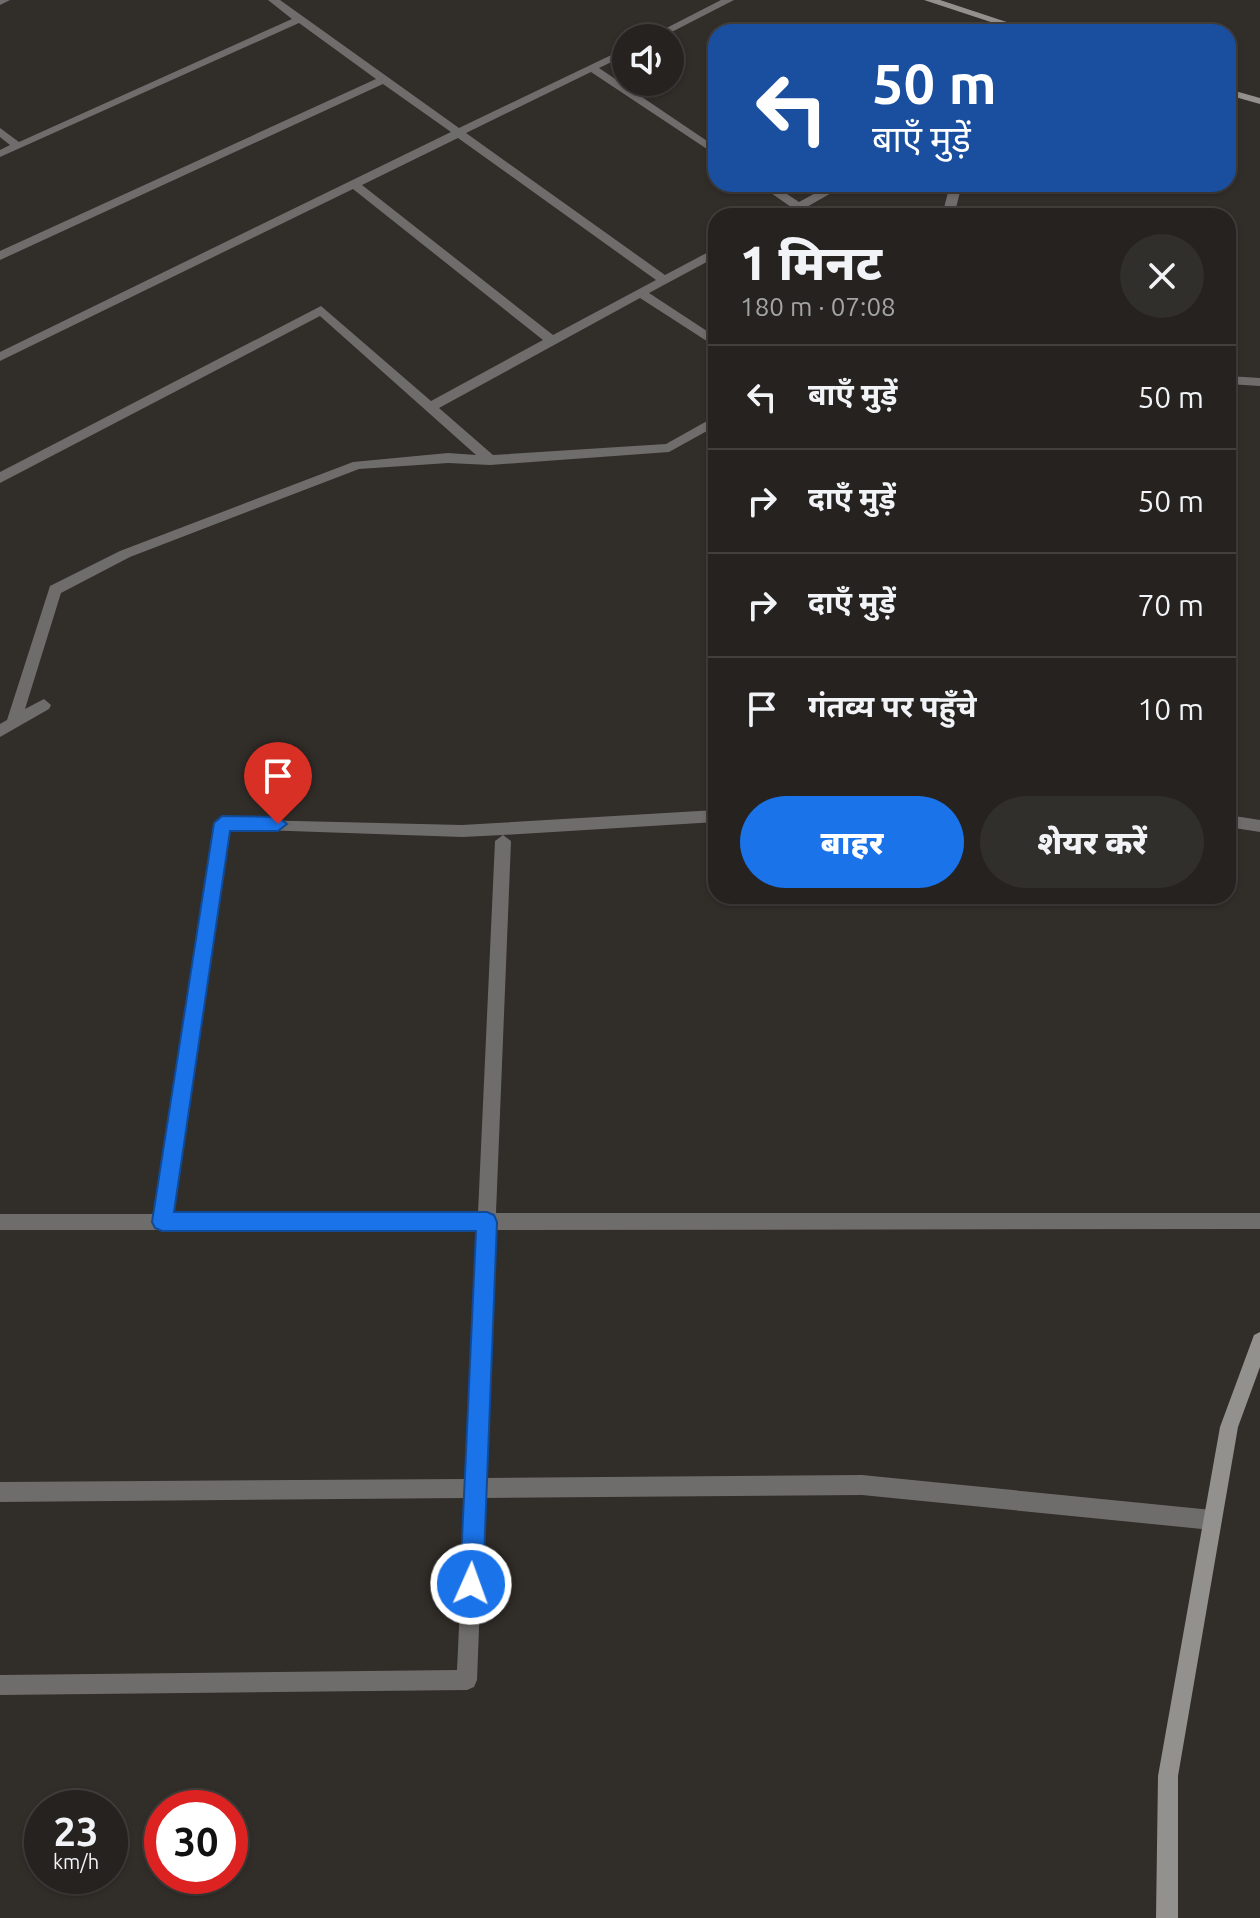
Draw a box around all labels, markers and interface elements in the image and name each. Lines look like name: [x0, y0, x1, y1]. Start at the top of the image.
map controls: [612, 24, 684, 96]
button: sound: [612, 24, 684, 96]
text: 50 m: [872, 52, 997, 115]
icon: left: [740, 56, 844, 160]
text: बाएँ मुड़ें: [872, 118, 971, 159]
button: close: [1120, 234, 1204, 318]
text: 1 मिनट: [740, 235, 882, 289]
text: 180 m · 07:08: [740, 292, 896, 321]
icon: left: [740, 375, 784, 419]
text: बाएँ मुड़ें: [808, 377, 897, 411]
text: 50 m: [1137, 380, 1204, 414]
icon: right: [740, 479, 784, 523]
text: दाएँ मुड़ें: [808, 481, 896, 515]
text: 50 m: [1137, 484, 1204, 518]
icon: right: [740, 583, 784, 627]
text: दाएँ मुड़ें: [808, 585, 896, 619]
text: 70 m: [1137, 588, 1204, 622]
icon: arrive: [740, 687, 784, 731]
text: गंतव्य पर पहुँचे: [808, 689, 976, 723]
text: 10 m: [1137, 692, 1204, 726]
pin: [244, 742, 312, 824]
icon: arrive: [256, 754, 300, 798]
button: बाहर: [740, 796, 964, 888]
button: शेयर करें: [980, 796, 1204, 888]
position arrow: [429, 1542, 513, 1626]
speed limit sign: 30: [144, 1790, 248, 1894]
text: 23: [53, 1809, 99, 1854]
text: km/h: [53, 1850, 99, 1873]

